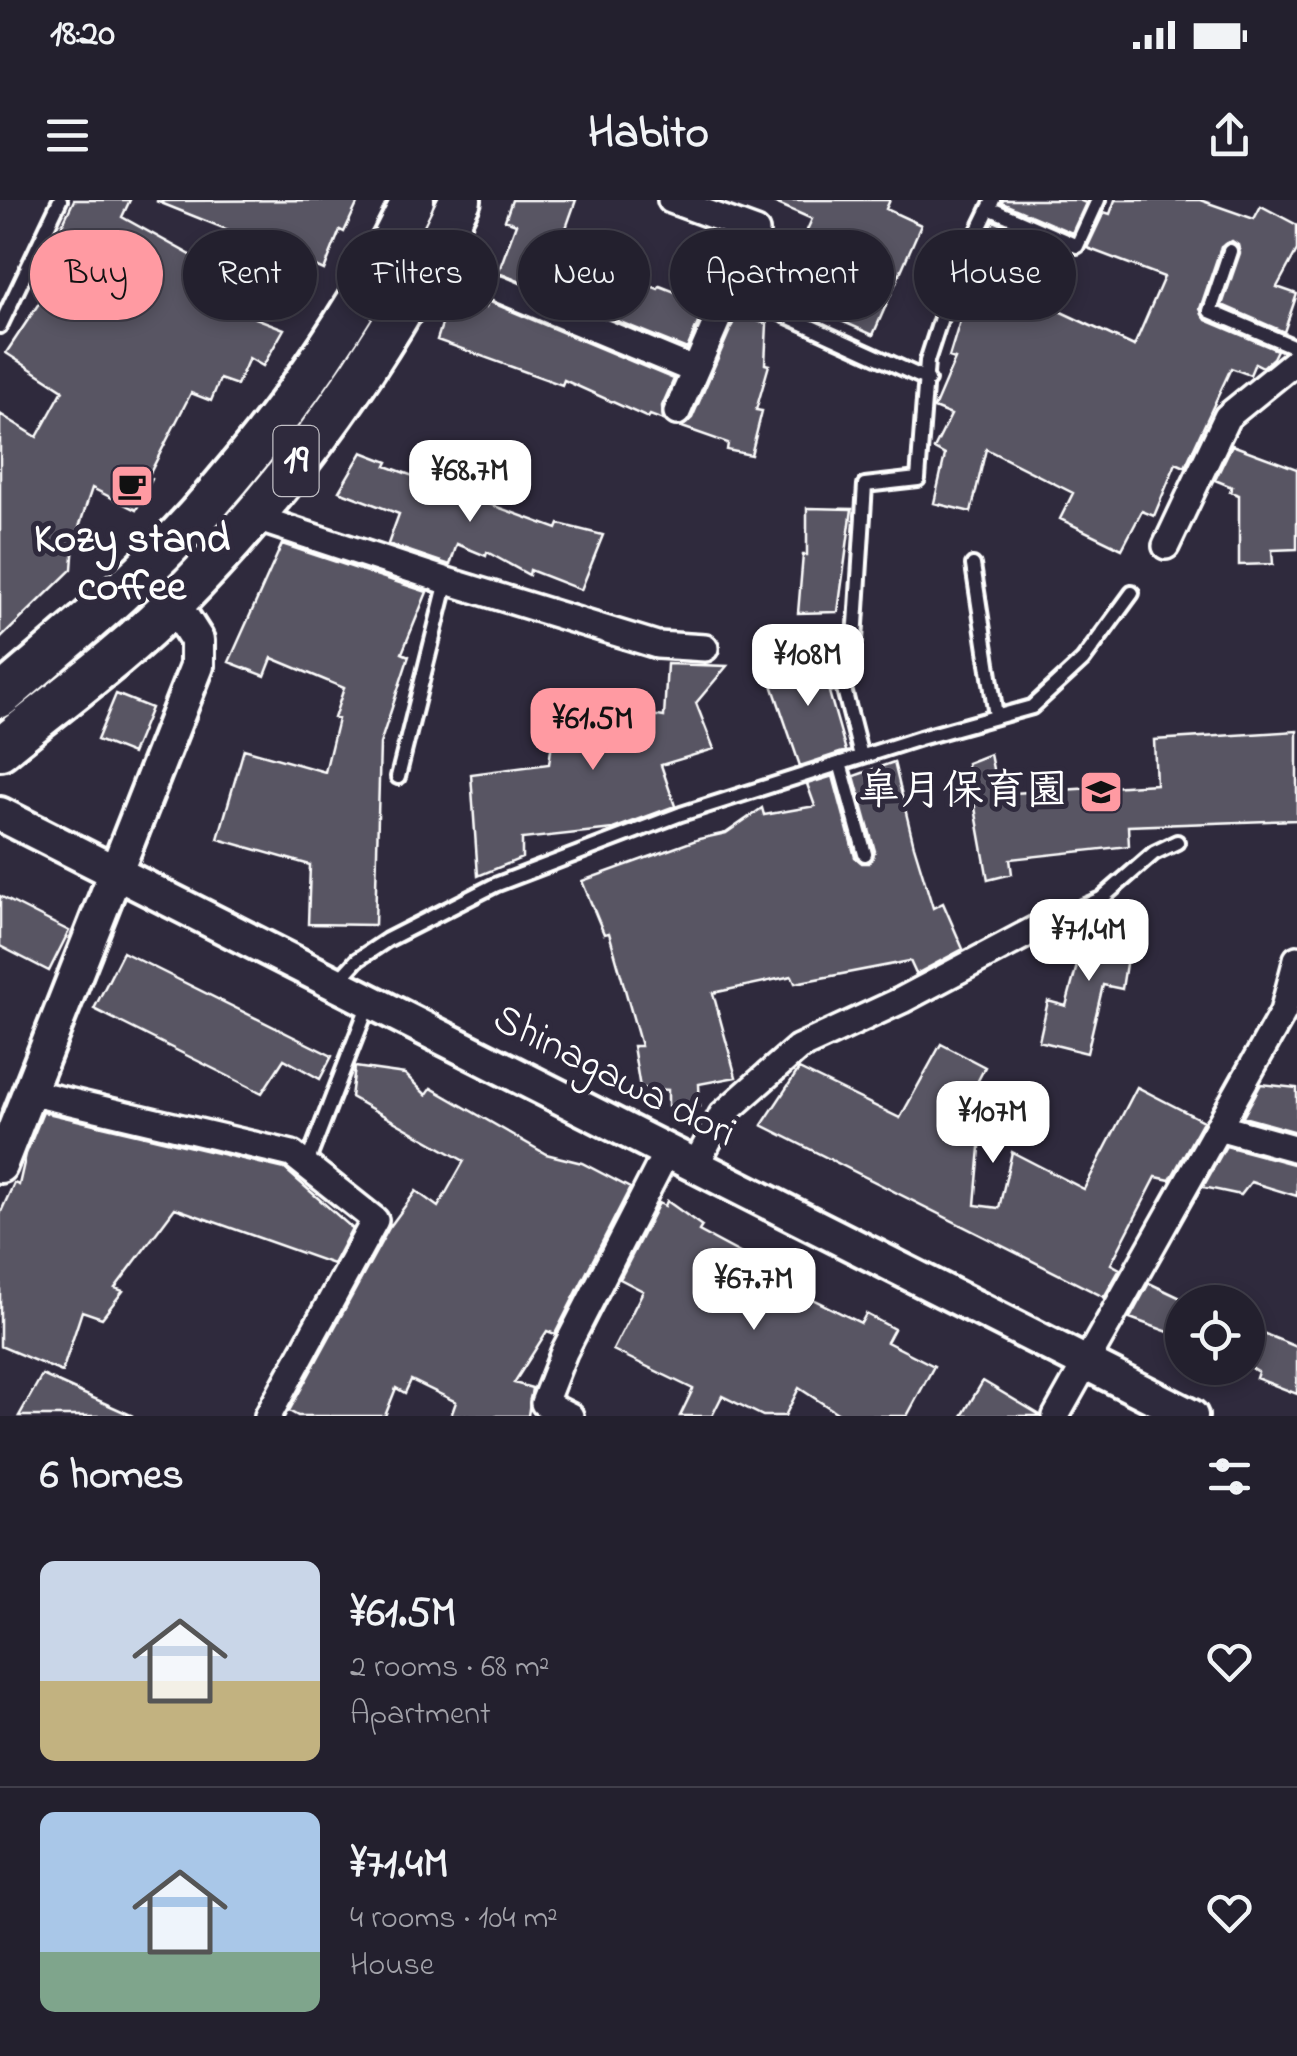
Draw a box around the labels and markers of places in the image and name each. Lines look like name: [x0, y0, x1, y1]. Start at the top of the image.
pin: ¥68.7M: [389, 440, 551, 525]
cafe icon: Kozy stand coffee: [109, 463, 155, 509]
place label: Kozy stand coffee: [34, 510, 230, 619]
pin: ¥108M: [738, 624, 878, 709]
pin: ¥61.5M: [512, 688, 674, 773]
place label: 皐月保育園: [858, 762, 1068, 823]
school or university icon: 皐月保育園: [1078, 769, 1124, 815]
pin: ¥71.4M: [1008, 899, 1170, 984]
pin: ¥107M: [923, 1081, 1063, 1166]
pin: ¥67.7M: [673, 1248, 835, 1333]

